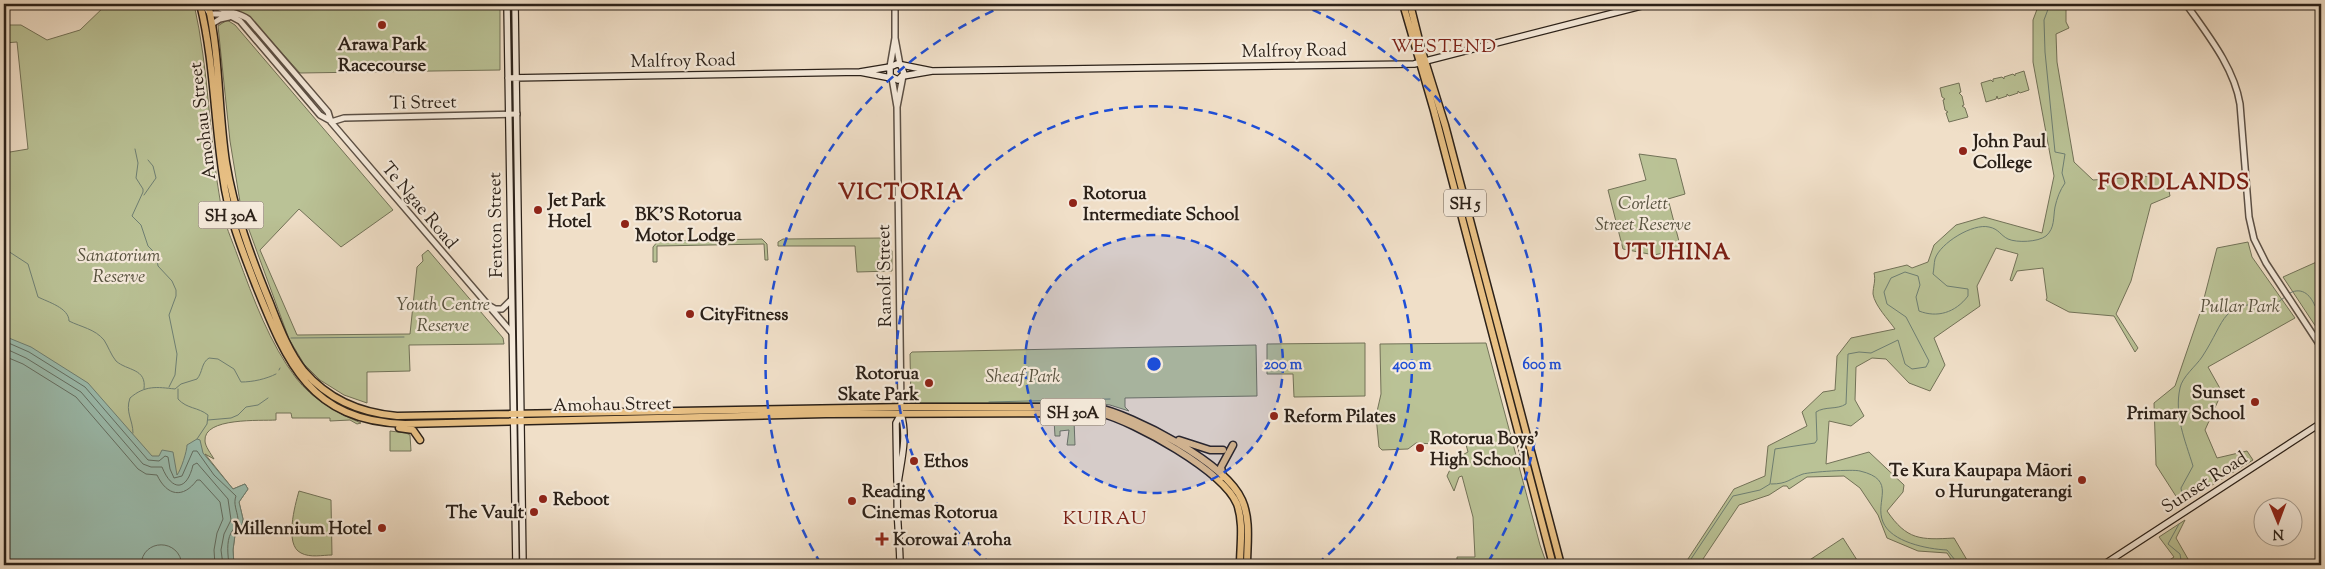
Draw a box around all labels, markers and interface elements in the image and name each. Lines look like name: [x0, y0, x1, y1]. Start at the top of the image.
marker: Arawa Park Racecourse: [376, 19, 388, 31]
place label: Arawa Park Racecourse: [337, 33, 427, 80]
district label: WESTEND: [1391, 34, 1497, 61]
street label: Malfroy Road: [1241, 38, 1347, 66]
street label: Malfroy Road: [630, 48, 736, 76]
street label: Amohau Street: [184, 60, 224, 181]
street label: Ti Street: [389, 90, 457, 118]
place label: John Paul College: [1971, 130, 2047, 177]
marker: John Paul College: [1957, 145, 1969, 157]
street label: Te Ngae Road: [374, 157, 463, 256]
district label: FORDLANDS: [2098, 168, 2250, 200]
street label: Fenton Street: [483, 172, 511, 278]
district label: VICTORIA: [838, 178, 964, 210]
place label: Rotorua Intermediate School: [1083, 182, 1240, 229]
place label: Jet Park Hotel: [546, 189, 606, 236]
road number: SH 5: [1444, 190, 1486, 217]
park label: Corlett Street Reserve: [1595, 192, 1691, 239]
marker: Rotorua Intermediate School: [1067, 197, 1079, 209]
road number: SH 30A: [198, 202, 264, 228]
place label: BK'S Rotorua Motor Lodge: [635, 203, 743, 250]
marker: Jet Park Hotel: [532, 204, 544, 216]
marker: BK'S Rotorua Motor Lodge: [619, 218, 631, 230]
street label: Ranolf Street: [872, 224, 900, 328]
district label: UTUHINA: [1613, 238, 1731, 270]
park label: Sanatorium Reserve: [77, 244, 161, 291]
park label: Youth Centre Reserve: [396, 293, 490, 340]
park label: Pullar Park: [2200, 295, 2280, 321]
place label: CityFitness: [700, 303, 788, 329]
marker: CityFitness: [684, 308, 696, 320]
centre of rings: [1145, 355, 1163, 373]
text: 200 m: [1264, 355, 1303, 376]
text: 400 m: [1392, 355, 1432, 376]
text: 600 m: [1523, 355, 1562, 376]
place label: Rotorua Skate Park: [837, 362, 920, 409]
park label: Sheaf Park: [986, 365, 1060, 391]
marker: Rotorua Skate Park: [923, 377, 935, 389]
place label: Sunset Primary School: [2127, 381, 2246, 428]
street label: Amohau Street: [553, 392, 671, 420]
marker: Sunset Primary School: [2249, 396, 2261, 408]
road number: SH 30A: [1040, 398, 1106, 426]
place label: Reform Pilates: [1284, 405, 1396, 431]
marker: Reform Pilates: [1268, 410, 1280, 422]
place label: Rotorua Boys' High School: [1430, 427, 1539, 474]
marker: Rotorua Boys' High School: [1414, 442, 1426, 454]
street label: Sunset Road: [2157, 446, 2253, 521]
place label: Ethos: [924, 450, 968, 476]
marker: Ethos: [908, 455, 920, 467]
place label: Te Kura Kaupapa Māori o Hurungaterangi: [1889, 459, 2073, 506]
marker: Te Kura Kaupapa Māori o Hurungaterangi: [2076, 474, 2088, 486]
place label: Reading Cinemas Rotorua: [862, 480, 999, 527]
place label: Reboot: [553, 488, 610, 514]
marker: Reboot: [537, 493, 549, 505]
marker: Reading Cinemas Rotorua: [846, 495, 858, 507]
north arrow: [2252, 496, 2302, 546]
place label: The Vault: [446, 501, 525, 527]
marker: The Vault: [528, 506, 540, 518]
district label: KUIRAU: [1063, 506, 1147, 533]
place label: Millennium Hotel: [233, 517, 373, 543]
marker: Millennium Hotel: [376, 522, 388, 534]
text: N: [2272, 523, 2284, 543]
place label: Korowai Aroha: [893, 528, 1012, 554]
marker: Korowai Aroha: [875, 532, 889, 546]

